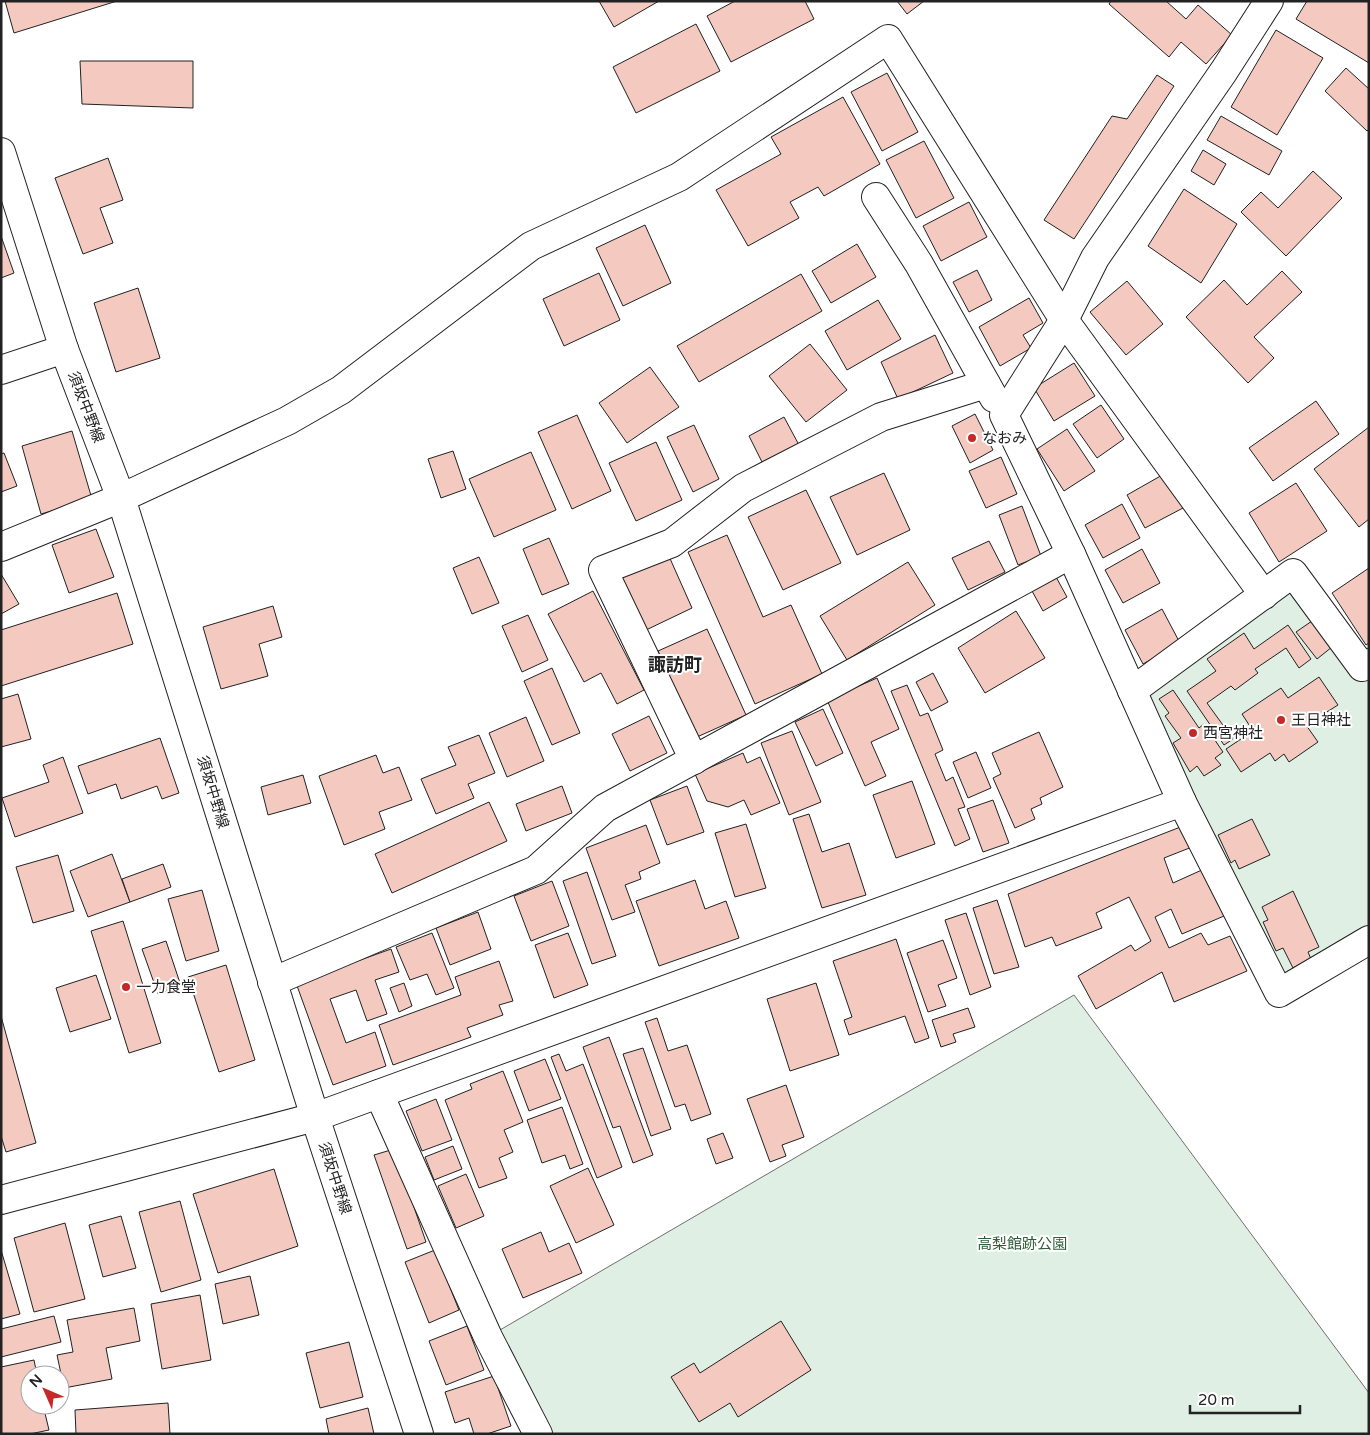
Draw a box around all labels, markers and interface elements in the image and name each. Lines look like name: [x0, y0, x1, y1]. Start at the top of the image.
street label: 須坂中野線: [64, 369, 108, 445]
place label: なおみ: [982, 429, 1027, 447]
marker: なおみ: [966, 432, 978, 444]
district label: 諏訪町: [648, 654, 702, 676]
place label: 王日神社: [1291, 711, 1351, 729]
marker: 王日神社: [1275, 714, 1287, 726]
place label: 西宮神社: [1203, 724, 1263, 742]
marker: 西宮神社: [1187, 727, 1199, 739]
street label: 須坂中野線: [193, 753, 233, 831]
place label: 一力食堂: [136, 978, 196, 996]
marker: 一力食堂: [120, 981, 132, 993]
street label: 須坂中野線: [315, 1140, 355, 1216]
park label: 高梨館跡公園: [977, 1235, 1067, 1253]
north arrow: [20, 1365, 70, 1415]
text: N: [26, 1371, 46, 1391]
scale bar: [1190, 1382, 1300, 1414]
text: 20 m: [1198, 1391, 1235, 1409]

